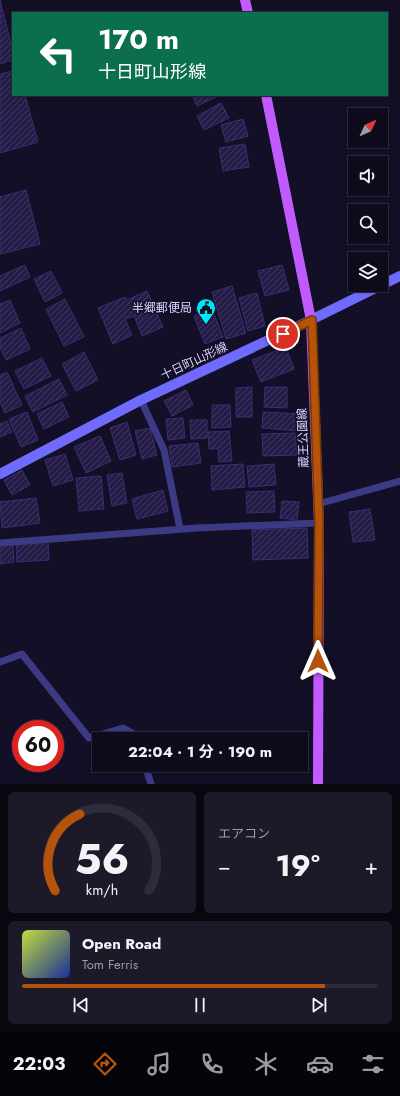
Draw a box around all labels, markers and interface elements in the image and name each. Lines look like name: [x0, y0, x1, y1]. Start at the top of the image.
text: 170 m: [98, 19, 179, 60]
icon: left: [32, 28, 84, 80]
text: 十日町山形線: [98, 59, 206, 85]
north arrow: [348, 108, 388, 148]
map controls: [348, 108, 388, 292]
button: sound: [348, 156, 388, 196]
button: search: [348, 204, 388, 244]
button: layers: [348, 252, 388, 292]
public building icon: 半郷郵便局: [195, 297, 217, 325]
place label: 半郷郵便局: [132, 299, 192, 317]
pin: [266, 317, 300, 351]
icon: arrive: [272, 323, 294, 345]
street label: 十日町山形線: [158, 338, 230, 384]
street label: 蔵王公園線: [293, 408, 313, 468]
position arrow: [297, 640, 339, 682]
speed limit sign: 60: [12, 720, 64, 772]
text: 22:04 · 1 分 · 190 m: [128, 741, 272, 763]
text: エアコン: [218, 824, 270, 843]
text: 56: [75, 828, 129, 889]
text: 19°: [276, 844, 320, 887]
text: −: [218, 850, 231, 882]
text: +: [364, 850, 378, 882]
text: km/h: [86, 879, 118, 899]
text: Open Road: [82, 933, 161, 955]
text: Tom Ferris: [82, 955, 138, 974]
icon: previous: [70, 994, 92, 1016]
icon: pause: [189, 994, 211, 1016]
icon: next: [308, 994, 330, 1016]
icon: directions: [91, 1050, 119, 1078]
icon: music: [145, 1050, 173, 1078]
icon: phone: [198, 1050, 226, 1078]
icon: climate: [252, 1050, 280, 1078]
icon: car: [306, 1050, 334, 1078]
icon: filters: [359, 1050, 387, 1078]
text: 22:03: [13, 1051, 65, 1077]

